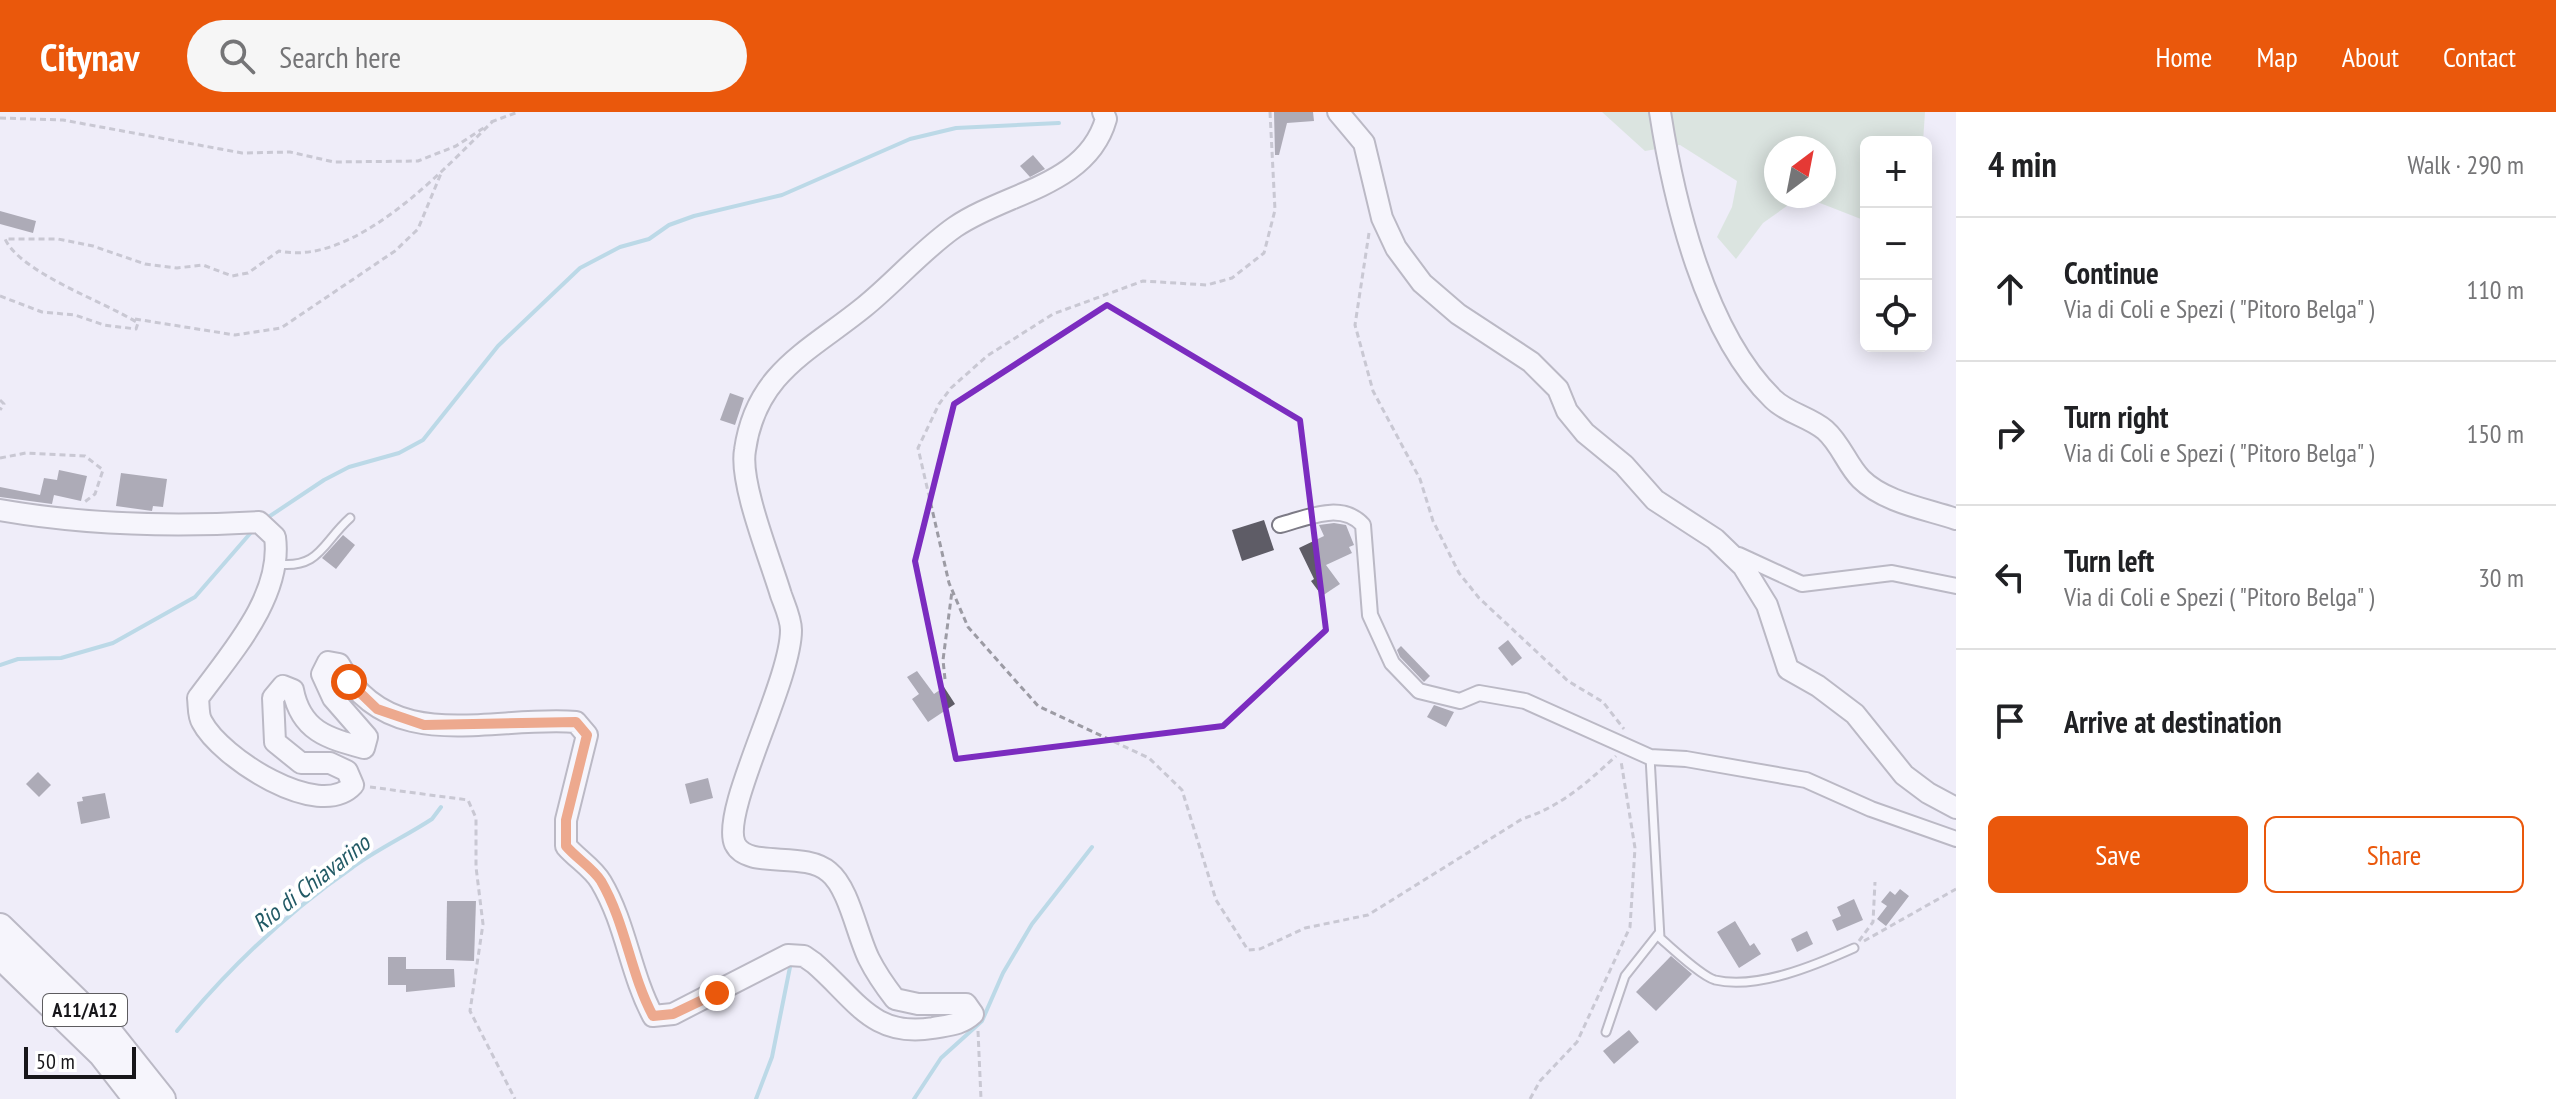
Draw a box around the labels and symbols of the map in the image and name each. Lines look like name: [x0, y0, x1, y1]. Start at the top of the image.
north arrow: [1764, 136, 1836, 208]
route start: [331, 664, 367, 700]
water label: Rio di Chiavarino: [246, 826, 377, 939]
route end: [699, 975, 735, 1011]
road number: A11/A12: [43, 994, 127, 1026]
scale bar: [24, 1043, 136, 1079]

